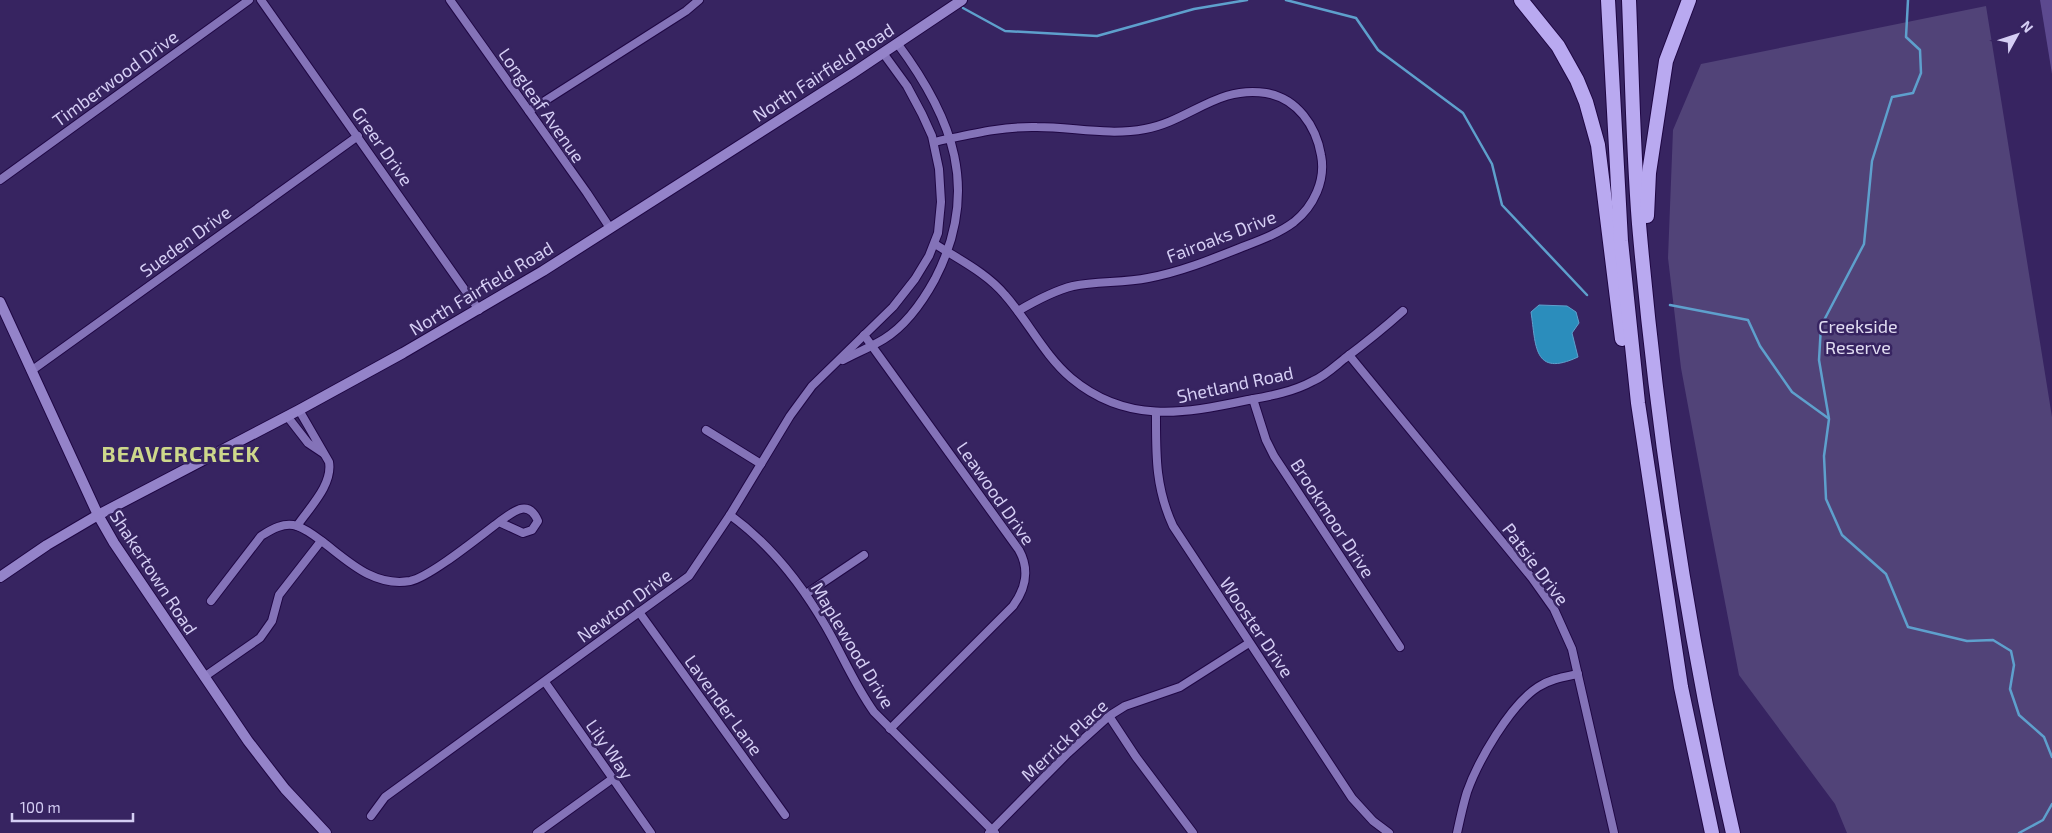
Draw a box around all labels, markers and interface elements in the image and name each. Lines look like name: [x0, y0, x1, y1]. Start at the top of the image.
north arrow: [1992, 10, 2042, 60]
text: N: [2018, 17, 2037, 36]
street label: North Fairfield Road: [748, 18, 898, 126]
street label: Timberwood Drive: [48, 25, 182, 131]
street label: Longleaf Avenue: [494, 43, 590, 167]
street label: Greer Drive: [348, 102, 418, 190]
street label: Sueden Drive: [135, 201, 235, 281]
street label: Fairoaks Drive: [1163, 205, 1279, 267]
street label: North Fairfield Road: [405, 236, 557, 340]
park label: Creekside Reserve: [1818, 315, 1898, 358]
street label: Shetland Road: [1175, 361, 1295, 407]
street label: Leawood Drive: [952, 437, 1040, 549]
district label: BEAVERCREEK: [102, 440, 260, 466]
street label: Brookmoor Drive: [1286, 454, 1380, 582]
street label: Shakertown Road: [106, 506, 202, 638]
street label: Patsie Drive: [1498, 519, 1574, 609]
street label: Newton Drive: [572, 563, 676, 647]
street label: Wooster Drive: [1215, 573, 1299, 681]
street label: Maplewood Drive: [807, 578, 899, 712]
street label: Lavender Lane: [680, 650, 768, 760]
street label: Merrick Place: [1016, 694, 1112, 786]
street label: Lily Way: [582, 715, 639, 783]
scale bar: [12, 790, 134, 822]
text: 100 m: [20, 798, 61, 816]

